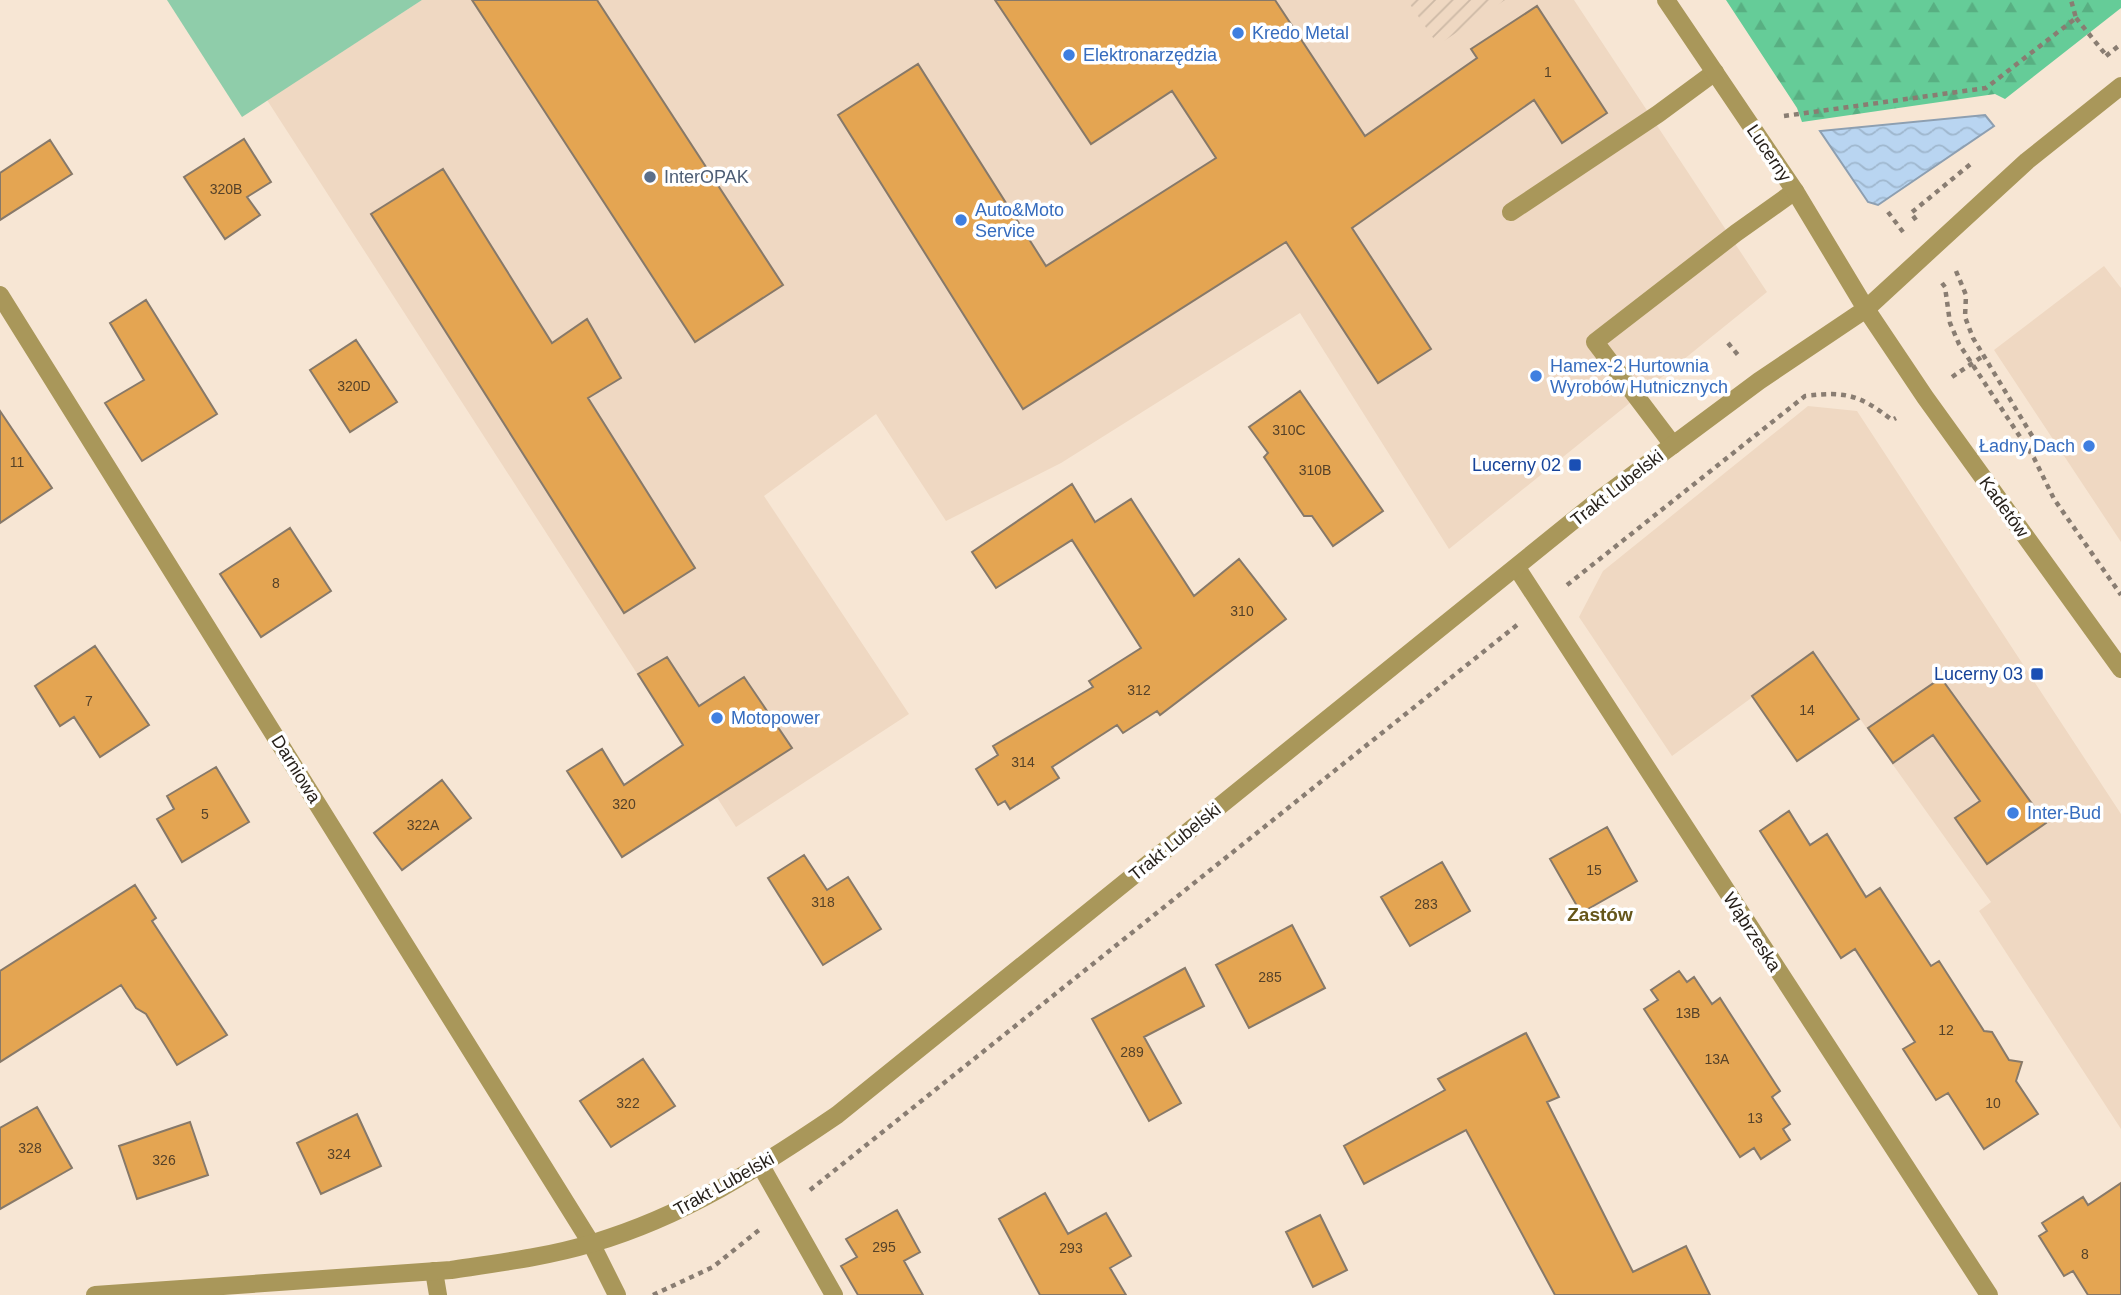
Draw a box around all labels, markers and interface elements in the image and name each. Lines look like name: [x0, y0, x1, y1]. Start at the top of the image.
place label: Kredo Metal: [1252, 23, 1349, 43]
marker: Kredo Metal: [1230, 25, 1246, 41]
place label: Elektronarzędzia: [1083, 45, 1218, 65]
marker: Elektronarzędzia: [1061, 47, 1077, 63]
house number: 1: [1544, 64, 1552, 80]
street label: Lucerny: [1743, 121, 1795, 185]
place label: InterOPAK: [664, 167, 749, 187]
marker: InterOPAK: [642, 169, 658, 185]
house number: 320B: [210, 181, 242, 197]
place label: Auto&Moto Service: [975, 200, 1064, 241]
marker: Auto&Moto Service: [953, 212, 969, 228]
place label: Hamex-2 Hurtownia Wyrobów Hutnicznych: [1550, 356, 1728, 397]
marker: Hamex-2 Hurtownia Wyrobów Hutnicznych: [1528, 368, 1544, 384]
house number: 320D: [337, 378, 371, 394]
house number: 310C: [1272, 422, 1306, 438]
place label: Ładny Dach: [1979, 436, 2075, 456]
marker: Ładny Dach: [2081, 438, 2097, 454]
street label: Trakt Lubelski: [1567, 446, 1667, 530]
house number: 11: [10, 454, 24, 470]
place label: Lucerny 02: [1472, 455, 1561, 475]
marker: Lucerny 02: [1567, 457, 1583, 473]
house number: 310B: [1299, 462, 1331, 478]
street label: Kadetów: [1975, 473, 2033, 542]
house number: 8: [272, 575, 280, 591]
house number: 310: [1230, 603, 1254, 619]
place label: Lucerny 03: [1934, 664, 2023, 684]
marker: Lucerny 03: [2029, 666, 2045, 682]
house number: 312: [1127, 682, 1151, 698]
house number: 7: [85, 693, 93, 709]
house number: 14: [1799, 702, 1815, 718]
place label: Motopower: [731, 708, 820, 728]
marker: Motopower: [709, 710, 725, 726]
street label: Darniowa: [267, 731, 325, 807]
house number: 314: [1011, 754, 1035, 770]
house number: 320: [612, 796, 636, 812]
street label: Trakt Lubelski: [1125, 799, 1225, 885]
place label: Inter-Bud: [2027, 803, 2101, 823]
marker: Inter-Bud: [2005, 805, 2021, 821]
house number: 5: [201, 806, 209, 822]
house number: 322A: [407, 817, 440, 833]
house number: 15: [1586, 862, 1602, 878]
street label: Wąbrzeska: [1719, 889, 1785, 976]
house number: 318: [811, 894, 835, 910]
house number: 283: [1414, 896, 1438, 912]
district label: Zastów: [1567, 904, 1633, 925]
house number: 285: [1258, 969, 1282, 985]
house number: 13B: [1676, 1005, 1700, 1021]
house number: 12: [1938, 1022, 1954, 1038]
house number: 289: [1120, 1044, 1144, 1060]
house number: 13A: [1705, 1051, 1730, 1067]
house number: 322: [616, 1095, 640, 1111]
house number: 10: [1985, 1095, 2001, 1111]
house number: 13: [1747, 1110, 1763, 1126]
house number: 328: [18, 1140, 42, 1156]
house number: 324: [327, 1146, 351, 1162]
street label: Trakt Lubelski: [670, 1148, 778, 1220]
house number: 326: [152, 1152, 176, 1168]
house number: 295: [872, 1239, 896, 1255]
house number: 293: [1059, 1240, 1083, 1256]
house number: 8: [2081, 1246, 2089, 1262]

